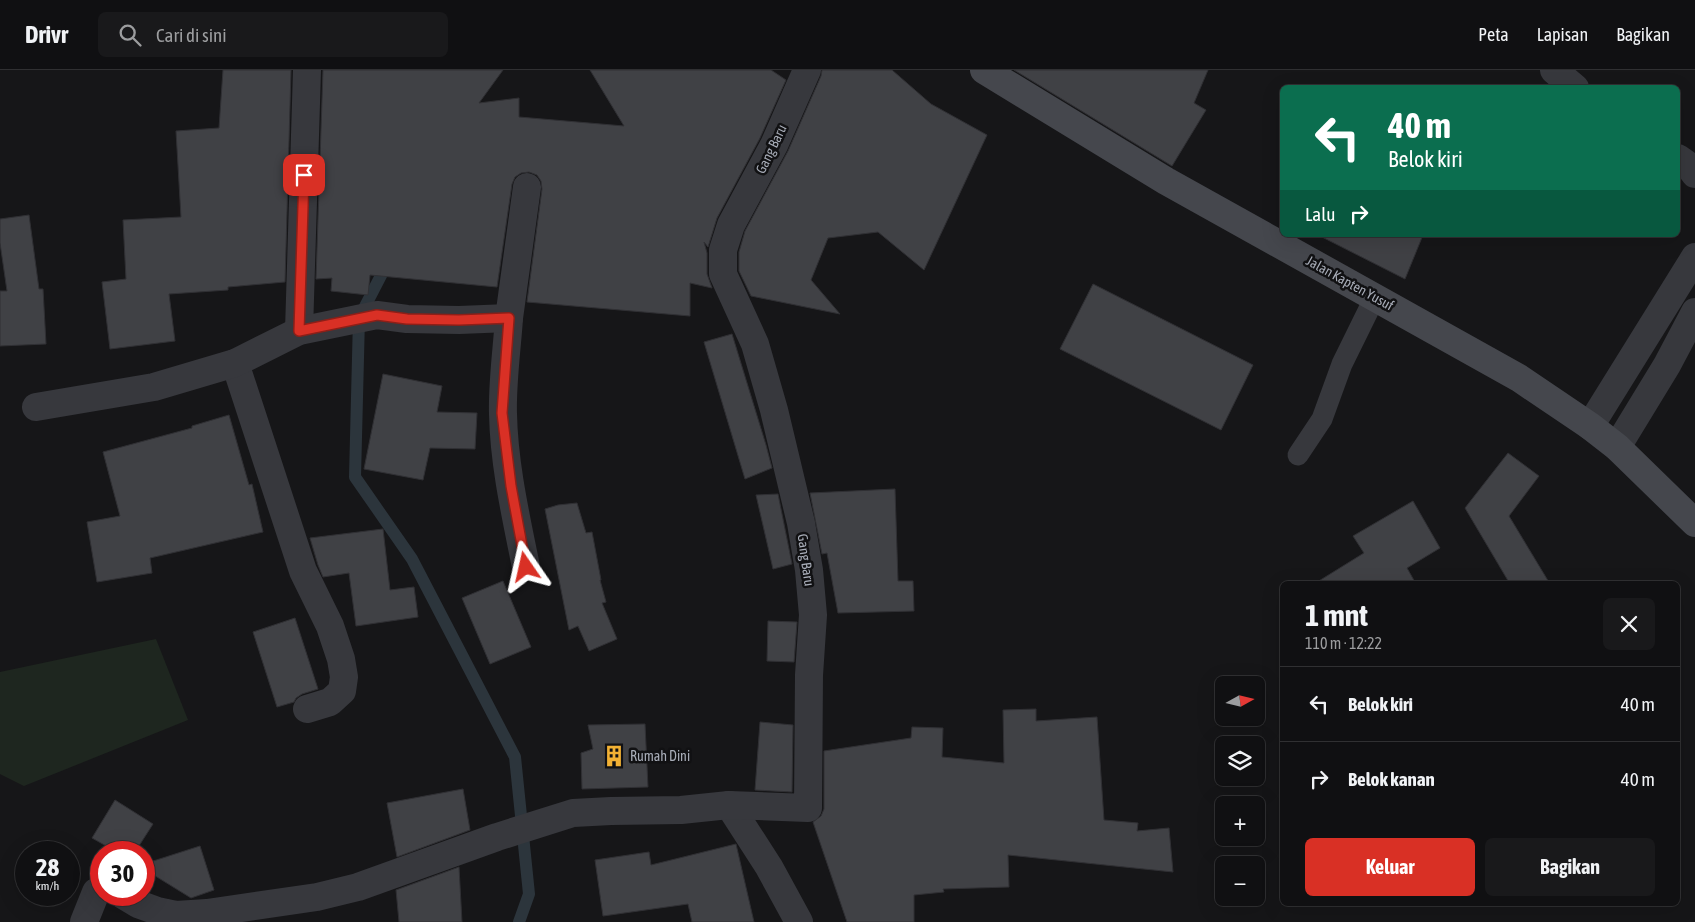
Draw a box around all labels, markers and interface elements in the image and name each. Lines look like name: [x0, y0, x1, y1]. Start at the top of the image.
search box: [98, 12, 448, 57]
text: Drivr: [25, 21, 68, 48]
icon: search: [116, 21, 144, 49]
text: Cari di sini: [156, 24, 227, 46]
text: Peta: [1478, 24, 1509, 45]
text: Lapisan: [1537, 24, 1588, 45]
text: Bagikan: [1616, 24, 1670, 45]
icon: left: [1305, 105, 1370, 170]
text: 40 m: [1388, 105, 1451, 145]
street label: Gang Baru: [752, 122, 790, 176]
text: Belok kiri: [1388, 146, 1463, 172]
pin: [283, 154, 325, 196]
icon: arrive: [290, 161, 318, 189]
icon: right: [1345, 200, 1373, 228]
text: Lalu: [1305, 203, 1335, 225]
street label: Jalan Kapten Yusuf: [1304, 252, 1396, 314]
street label: Gang Baru: [794, 533, 818, 587]
position arrow: [499, 540, 551, 592]
text: 1 mnt: [1305, 598, 1368, 632]
button: close: [1603, 598, 1655, 650]
text: 110 m · 12:22: [1305, 634, 1382, 652]
north arrow: [1215, 676, 1265, 726]
map controls: [1215, 676, 1265, 906]
icon: left: [1305, 690, 1333, 718]
text: Belok kiri: [1348, 693, 1413, 715]
text: 40 m: [1621, 693, 1655, 715]
button: layers: [1215, 736, 1265, 786]
building icon: Rumah Dini: [601, 743, 627, 769]
place label: Rumah Dini: [630, 748, 690, 764]
icon: right: [1305, 765, 1333, 793]
text: Belok kanan: [1348, 768, 1435, 790]
text: 40 m: [1621, 768, 1655, 790]
button: +: [1215, 796, 1265, 846]
button: Keluar: [1305, 838, 1475, 896]
button: Bagikan: [1485, 838, 1655, 896]
speed limit sign: 30: [90, 841, 155, 906]
text: 28: [36, 853, 59, 881]
button: −: [1215, 856, 1265, 906]
text: km/h: [36, 879, 59, 893]

